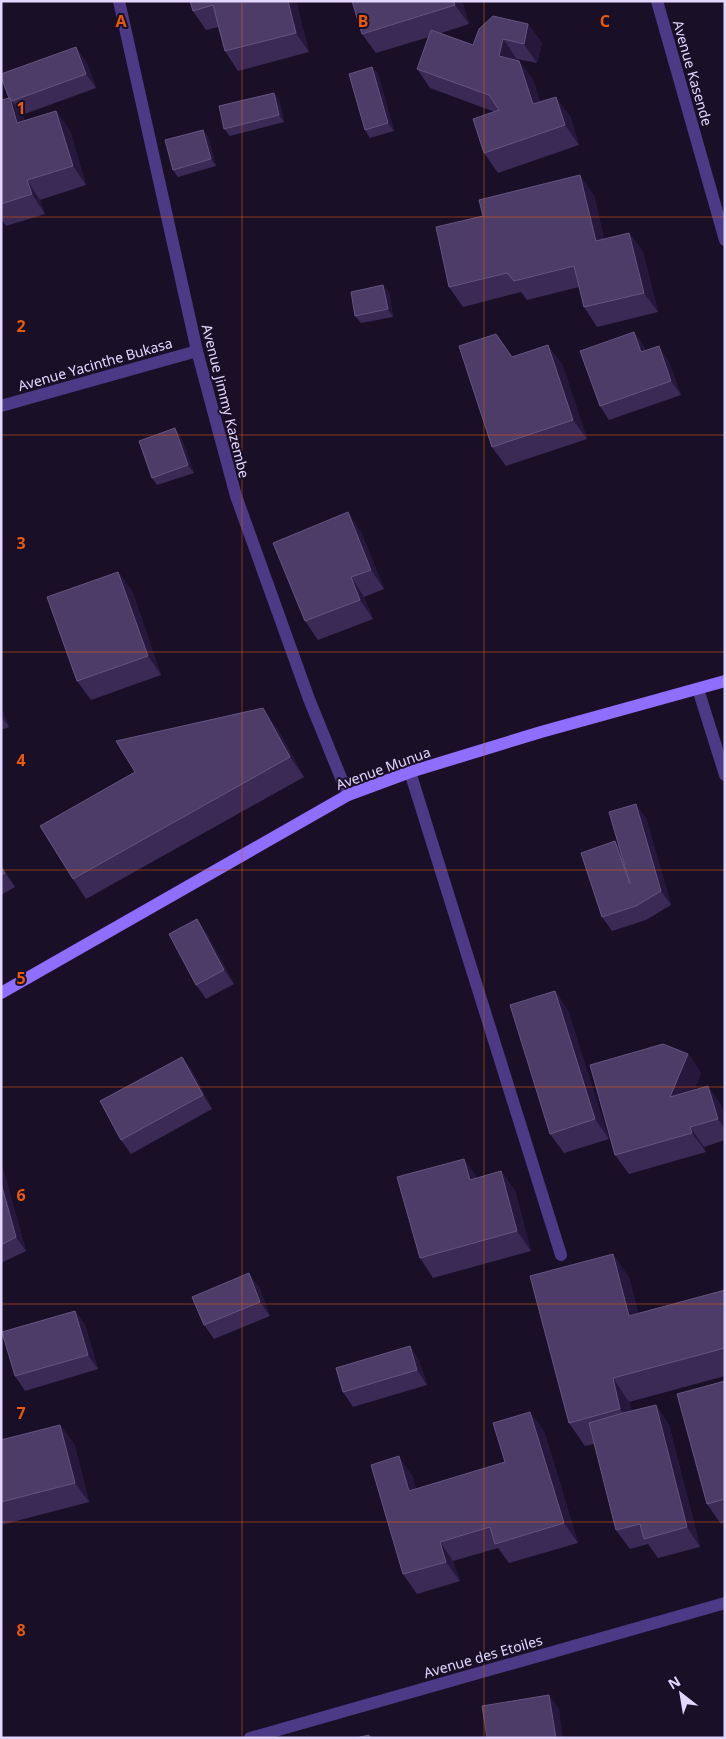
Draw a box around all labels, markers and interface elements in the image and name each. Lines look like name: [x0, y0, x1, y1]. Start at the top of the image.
text: A: [115, 10, 127, 32]
text: B: [358, 10, 368, 32]
text: C: [600, 10, 610, 32]
street label: Avenue Kasende: [669, 18, 717, 128]
text: 1: [16, 97, 26, 119]
text: 2: [16, 315, 26, 337]
street label: Avenue Jimmy Kazembe: [198, 322, 254, 480]
street label: Avenue Yacinthe Bukasa: [16, 333, 174, 395]
text: 3: [16, 532, 26, 554]
street label: Avenue Munua: [333, 742, 433, 794]
text: 4: [16, 749, 26, 771]
text: 5: [16, 967, 26, 989]
text: 6: [16, 1184, 26, 1206]
text: 7: [16, 1402, 26, 1424]
text: 8: [16, 1619, 26, 1641]
street label: Avenue des Etoiles: [421, 1630, 545, 1682]
north arrow: [656, 1669, 706, 1719]
text: N: [664, 1671, 684, 1694]

